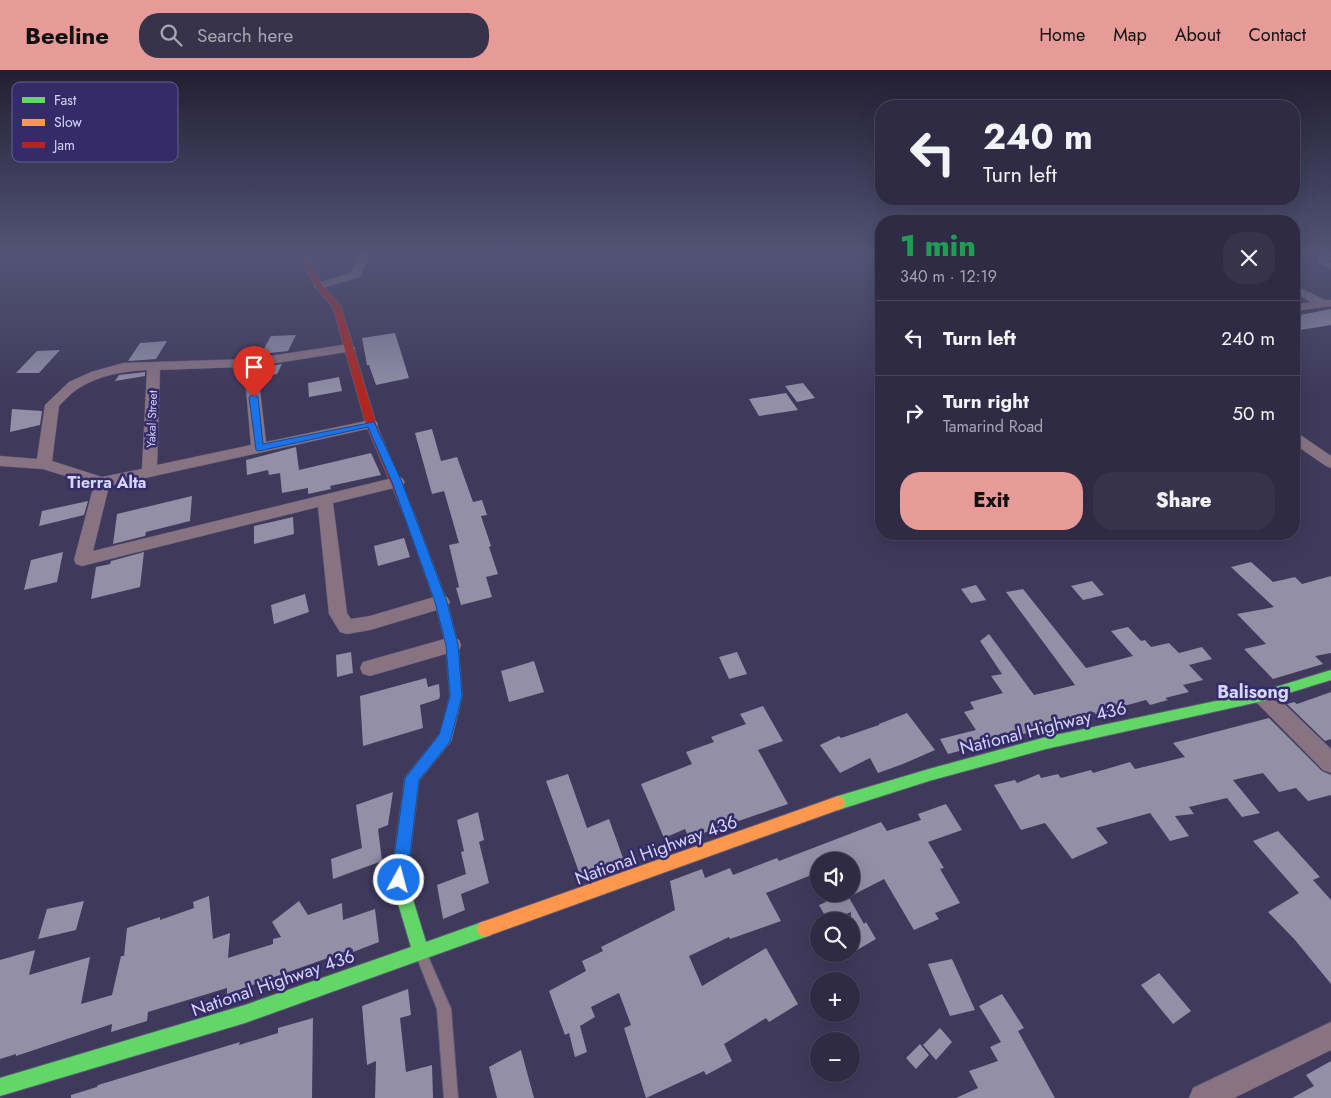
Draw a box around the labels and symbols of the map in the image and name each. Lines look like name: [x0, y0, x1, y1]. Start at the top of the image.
legend: [12, 82, 178, 162]
text: Fast: [54, 90, 77, 110]
text: Slow: [54, 112, 82, 132]
text: Jam: [52, 135, 75, 155]
pin: [233, 346, 275, 397]
street label: Yakal Street: [142, 390, 162, 448]
district label: Tierra Alta: [68, 471, 146, 494]
district label: Balisong: [1217, 679, 1289, 705]
street label: National Highway 436: [957, 695, 1129, 761]
street label: National Highway 436: [571, 809, 741, 891]
position arrow: [372, 853, 424, 905]
street label: National Highway 436: [188, 943, 358, 1023]

